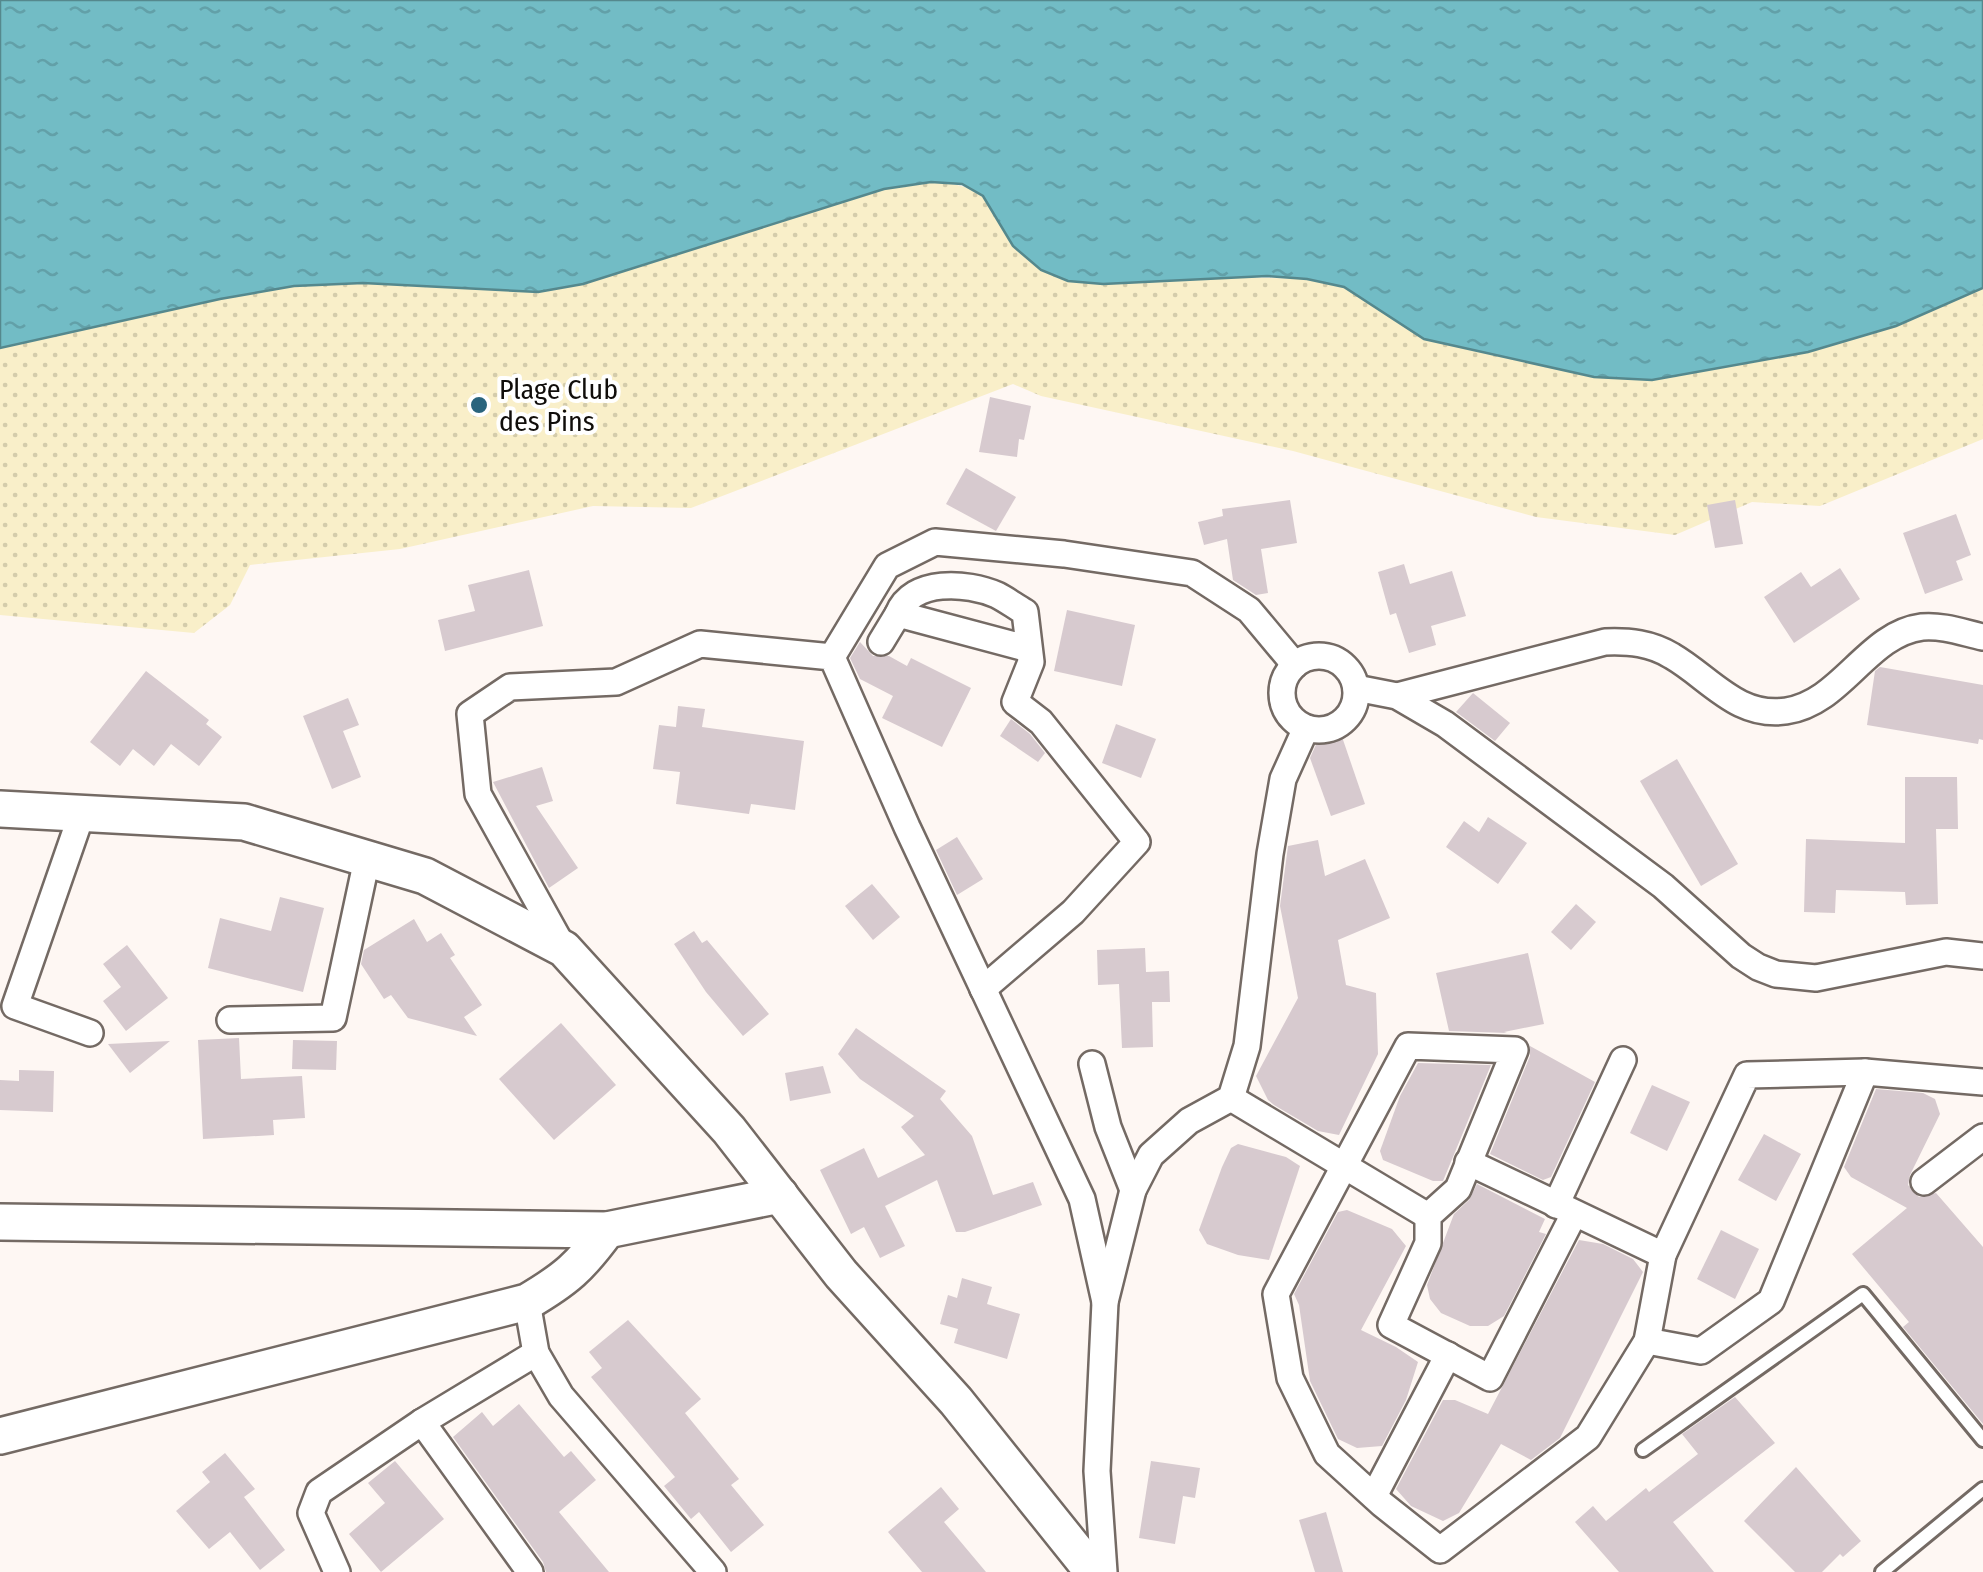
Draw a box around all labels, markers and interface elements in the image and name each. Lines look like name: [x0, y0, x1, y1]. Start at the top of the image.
place label: Plage Club des Pins: [499, 373, 618, 438]
marker: Plage Club des Pins: [468, 394, 490, 416]

